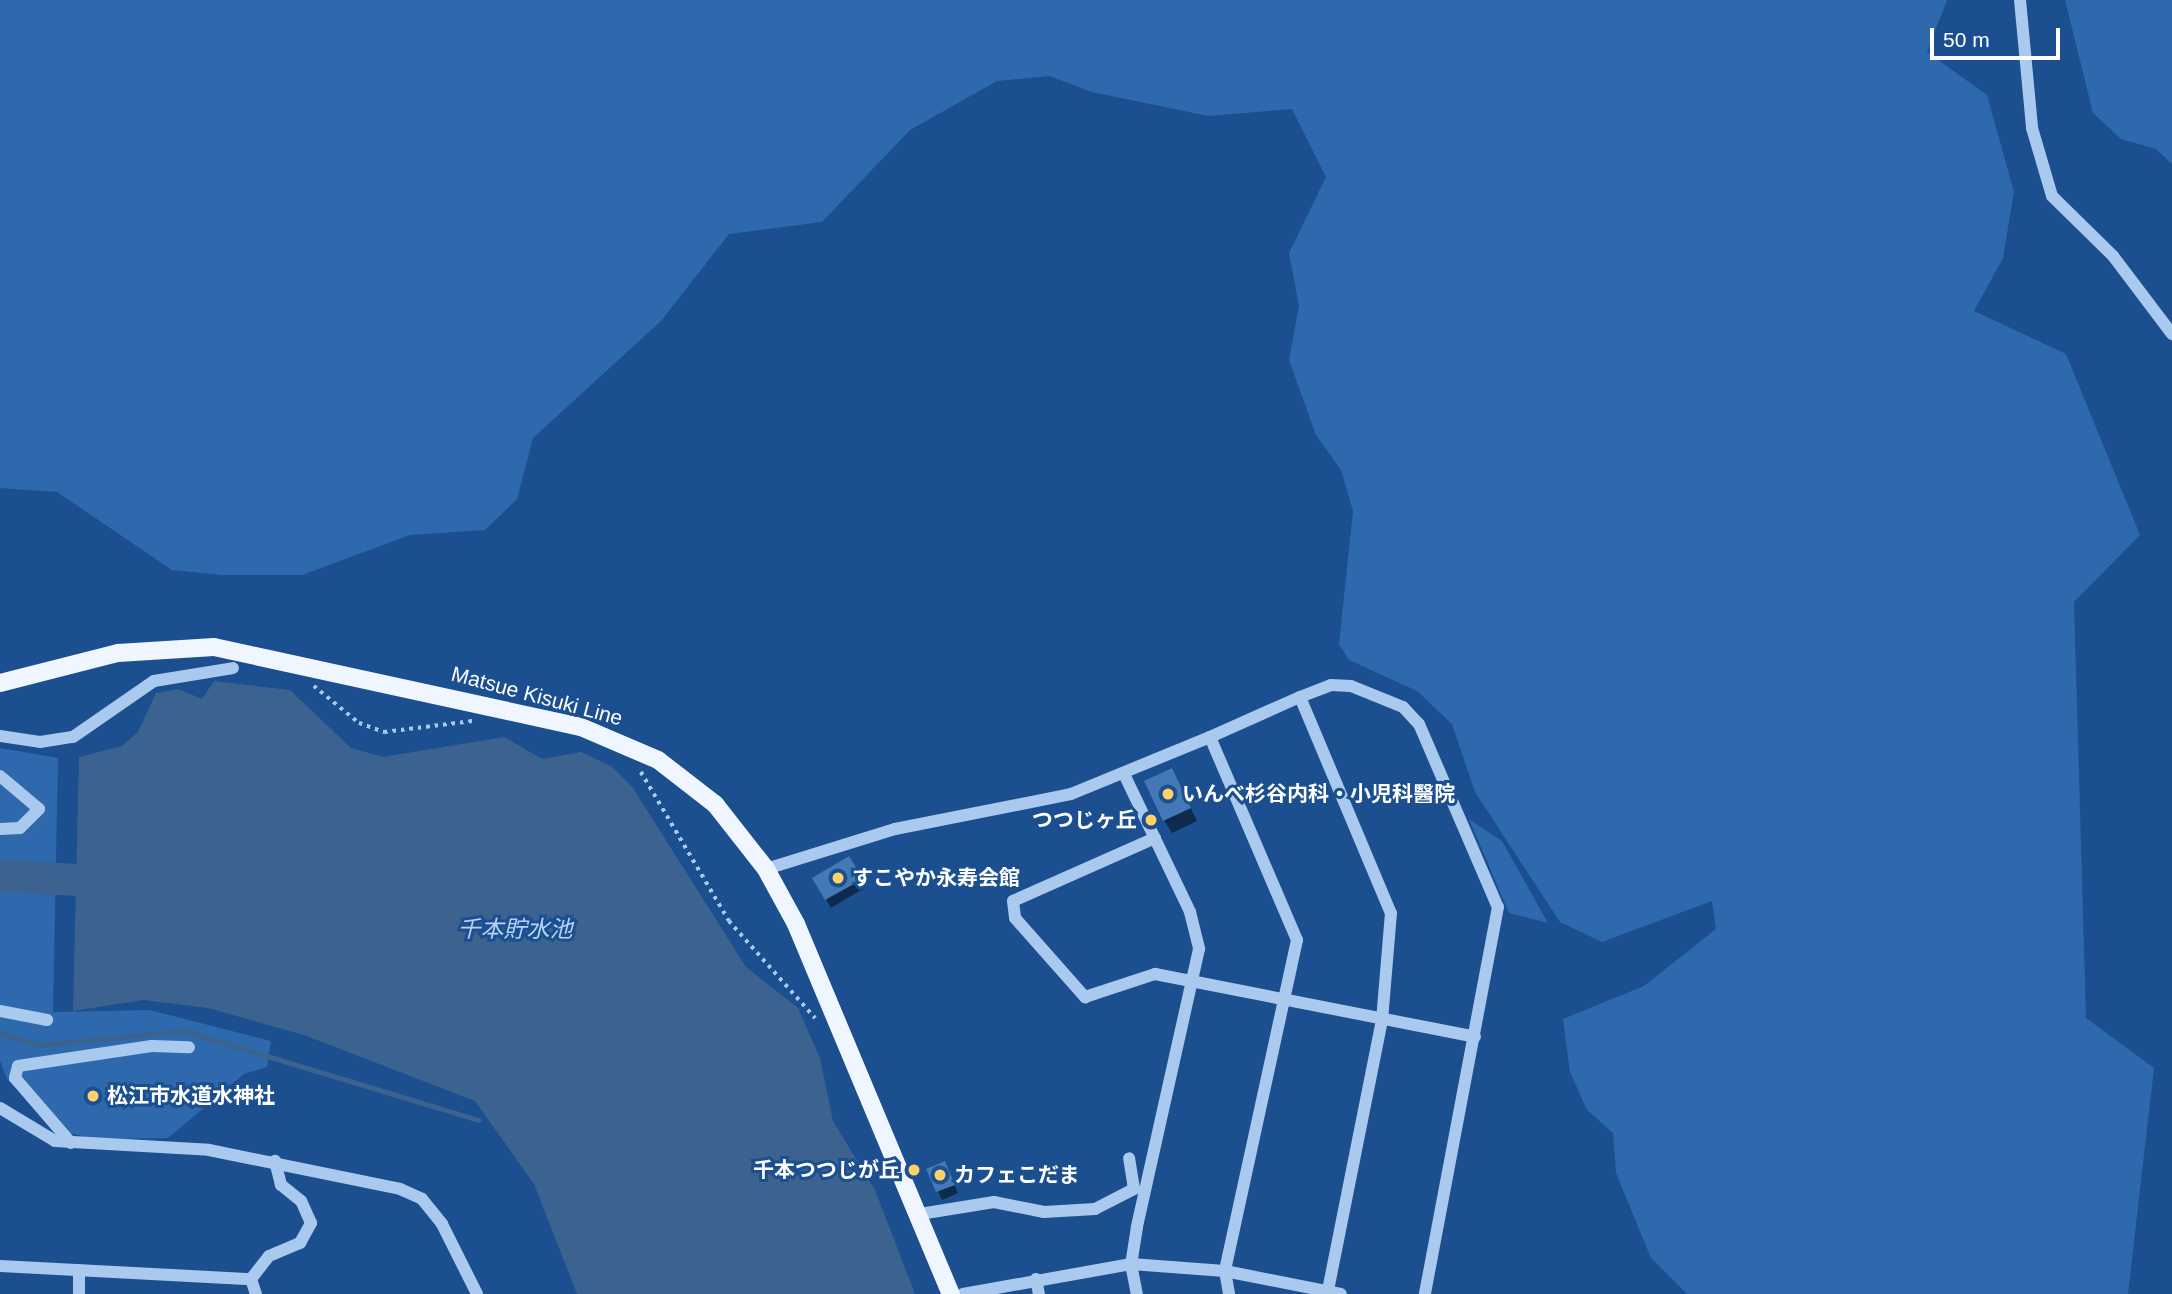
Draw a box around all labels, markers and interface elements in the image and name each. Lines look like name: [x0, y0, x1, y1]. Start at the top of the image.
scale bar: [1934, 14, 2064, 58]
text: 50 m: [1943, 28, 1990, 51]
street label: Matsue Kisuki Line: [449, 661, 625, 731]
place label: いんべ杉谷内科・小児科醫院: [1182, 781, 1455, 807]
marker: いんべ杉谷内科・小児科醫院: [1160, 786, 1176, 802]
place label: つつじヶ丘: [1032, 807, 1137, 833]
marker: つつじヶ丘: [1143, 812, 1159, 828]
place label: すこやか永寿会館: [852, 865, 1020, 891]
marker: すこやか永寿会館: [830, 870, 846, 886]
water label: 千本貯水池: [458, 915, 572, 943]
place label: 松江市水道水神社: [107, 1083, 275, 1109]
marker: 松江市水道水神社: [85, 1088, 101, 1104]
place label: 千本つつじが丘: [753, 1157, 900, 1183]
marker: 千本つつじが丘: [906, 1162, 922, 1178]
place label: カフェこだま: [954, 1162, 1080, 1188]
marker: カフェこだま: [932, 1167, 948, 1183]

